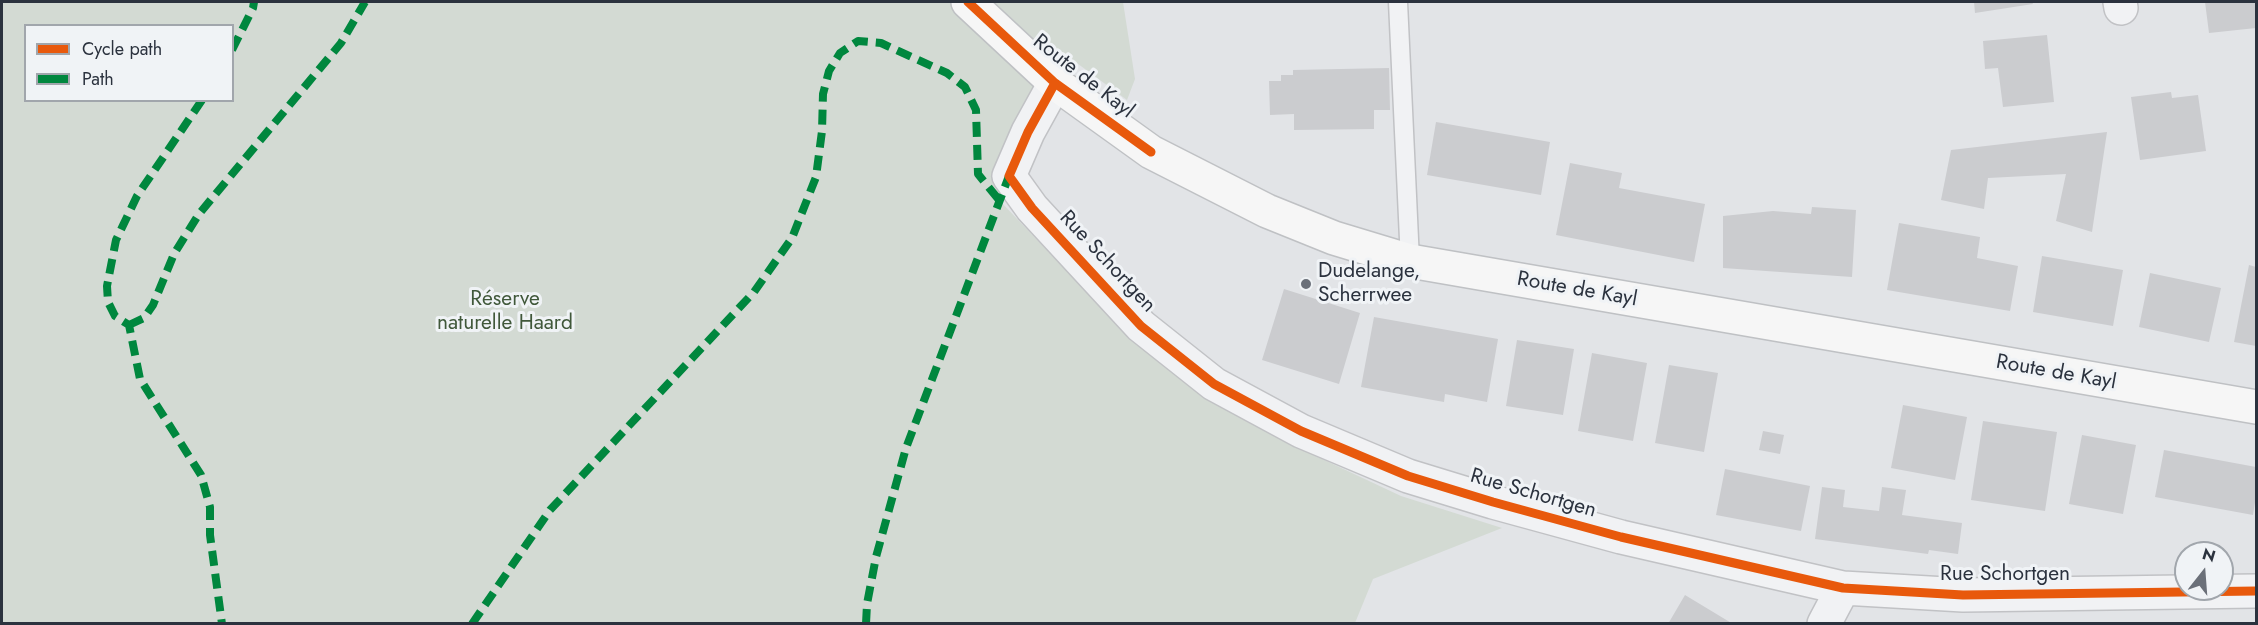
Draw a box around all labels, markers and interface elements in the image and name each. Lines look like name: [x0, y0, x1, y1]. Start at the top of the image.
legend: [24, 24, 234, 102]
street label: Route de Kayl: [1027, 30, 1139, 124]
text: Cycle path: [82, 36, 162, 62]
text: Path: [82, 66, 114, 92]
street label: Rue Schortgen: [1053, 206, 1161, 318]
place label: Dudelange, Scherrwee: [1318, 259, 1420, 309]
street label: Route de Kayl: [1515, 267, 1639, 313]
marker: Dudelange, Scherrwee: [1299, 277, 1313, 291]
park label: Réserve naturelle Haard: [437, 287, 573, 337]
street label: Route de Kayl: [1994, 350, 2118, 396]
street label: Rue Schortgen: [1467, 464, 1599, 524]
north arrow: [2174, 541, 2234, 601]
text: N: [2199, 542, 2218, 568]
street label: Rue Schortgen: [1940, 562, 2070, 588]

